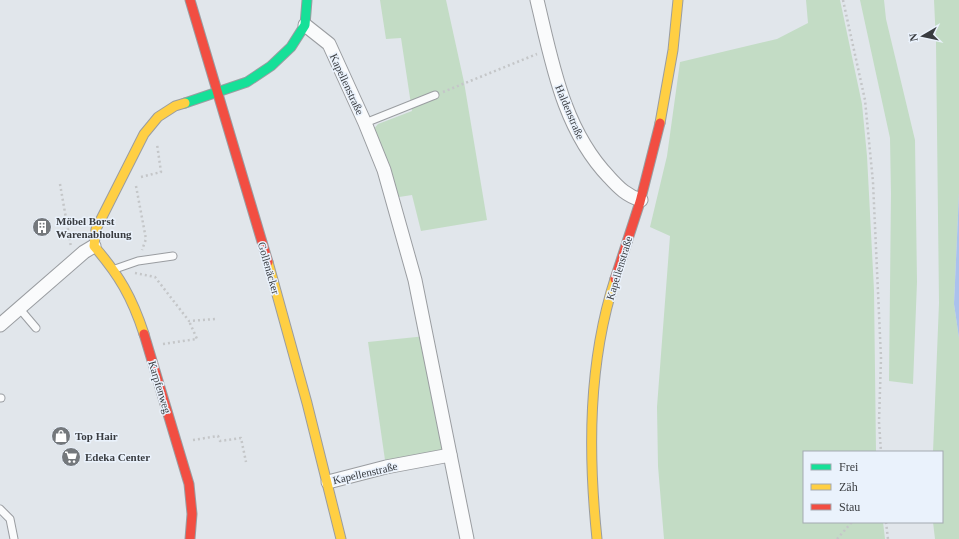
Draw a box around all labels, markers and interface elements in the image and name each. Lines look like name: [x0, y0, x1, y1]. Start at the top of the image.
north arrow: [903, 16, 943, 56]
text: N: [907, 33, 920, 42]
street label: Kapellenstraße: [328, 52, 366, 117]
street label: Haldenstraße: [553, 83, 587, 141]
place label: Möbel Borst Warenabholung: [56, 215, 132, 240]
building icon: Möbel Borst Warenabholung: [31, 216, 53, 238]
street label: Kapellenstraße: [604, 235, 634, 301]
street label: Gollenäcker: [256, 241, 282, 296]
street label: Karpfenweg: [146, 359, 174, 415]
shop icon: Top Hair: [50, 425, 72, 447]
place label: Top Hair: [75, 430, 118, 442]
supermarket icon: Edeka Center: [60, 446, 82, 468]
place label: Edeka Center: [85, 451, 150, 463]
legend: [803, 451, 943, 523]
street label: Kapellenstraße: [332, 460, 399, 486]
text: Frei: [839, 460, 859, 474]
text: Zäh: [839, 480, 858, 494]
text: Stau: [839, 500, 860, 514]

